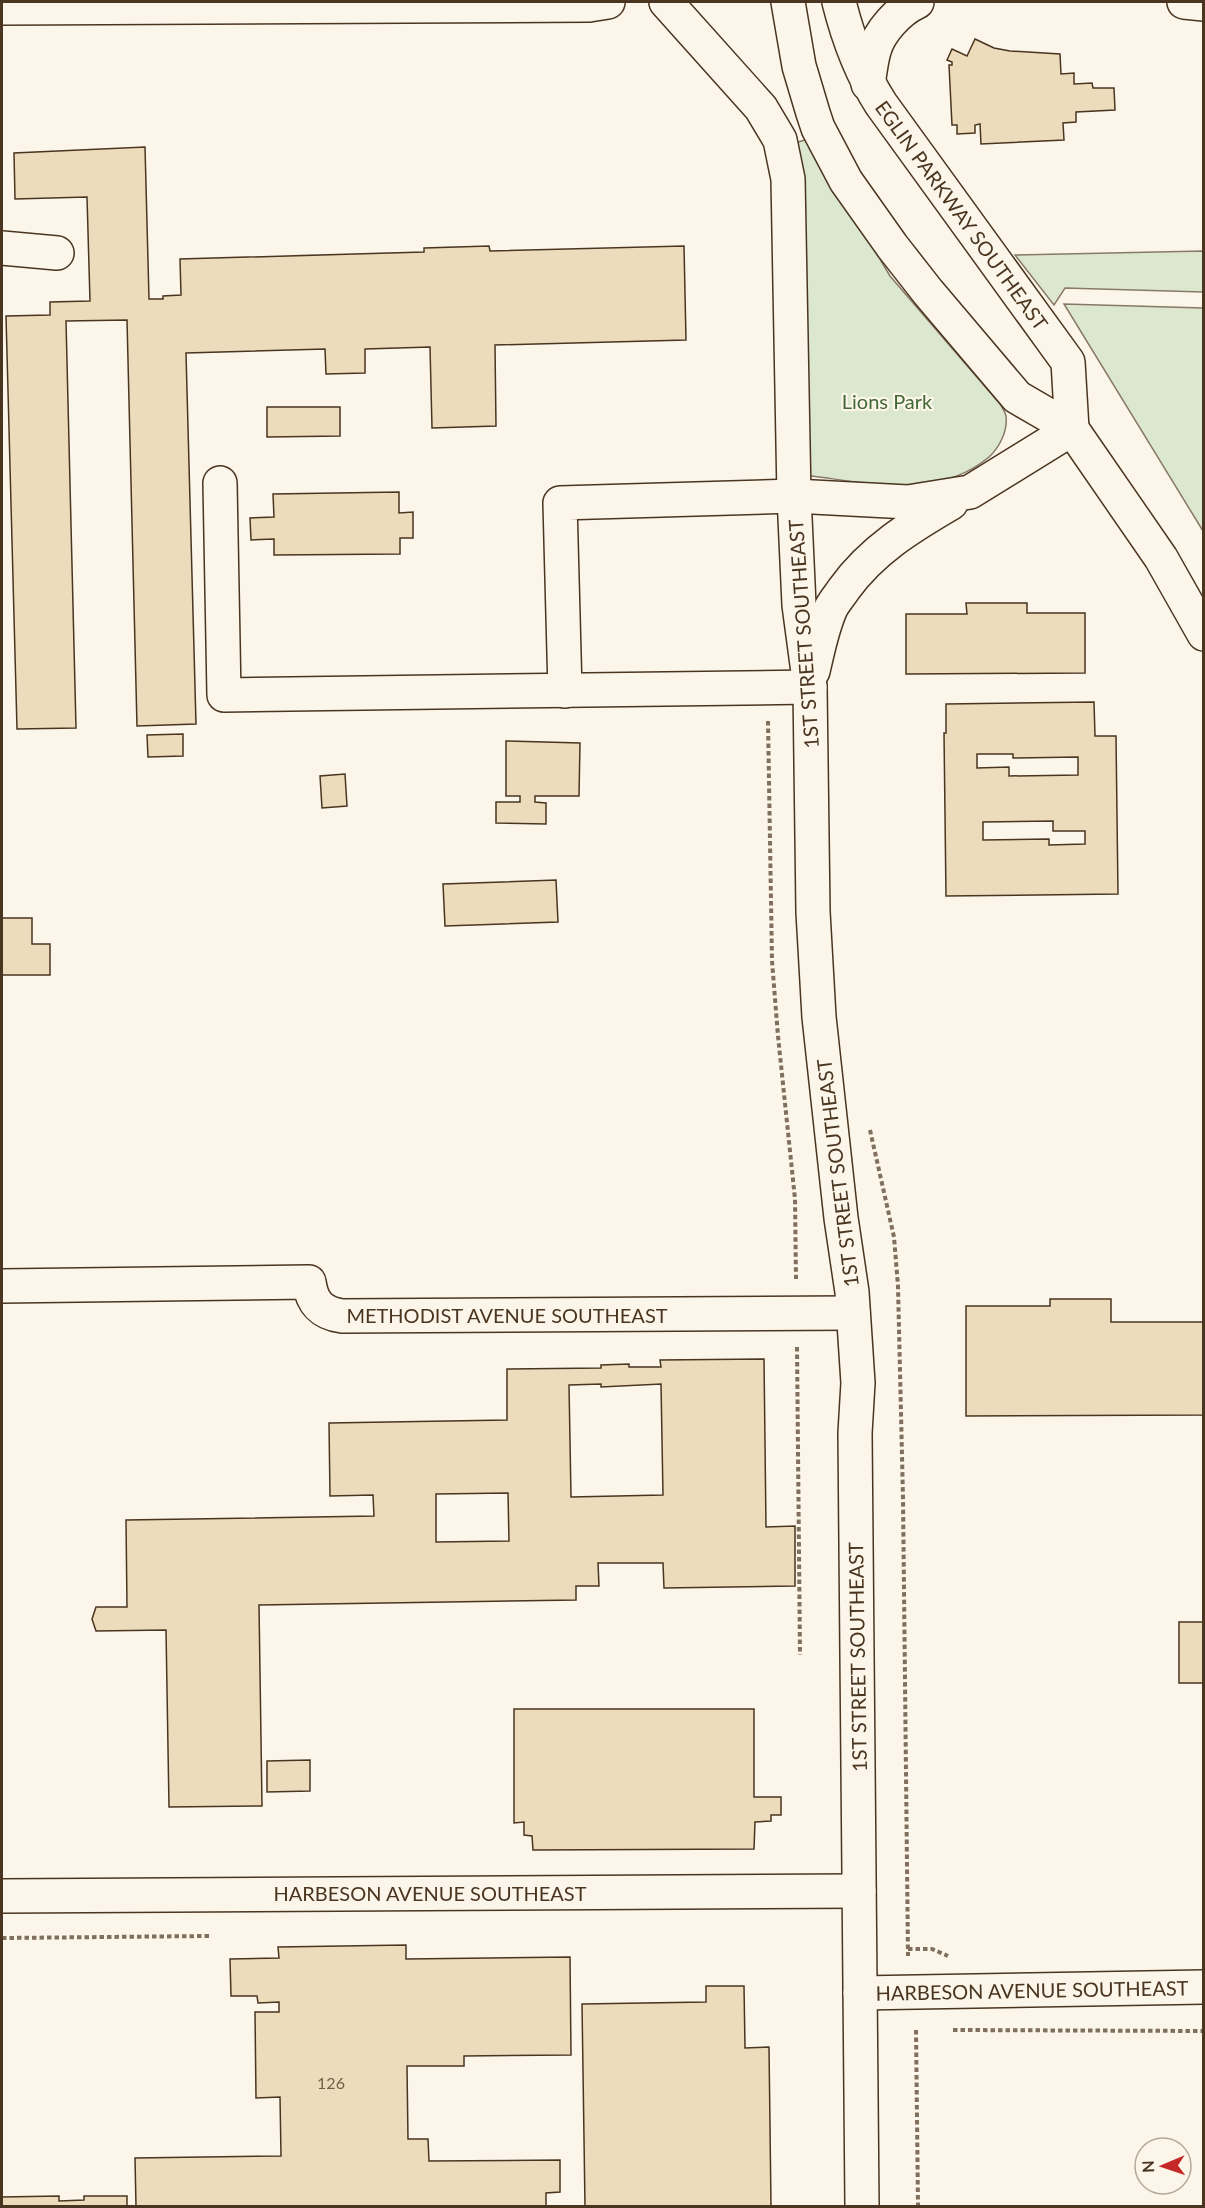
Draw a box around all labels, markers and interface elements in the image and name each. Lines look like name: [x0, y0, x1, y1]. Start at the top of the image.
street label: EGLIN PARKWAY SOUTHEAST: [871, 96, 1053, 335]
park label: Lions Park: [842, 389, 933, 413]
street label: 1ST STREET SOUTHEAST: [783, 518, 823, 749]
street label: 1ST STREET SOUTHEAST: [811, 1057, 863, 1289]
street label: METHODIST AVENUE SOUTHEAST: [346, 1303, 668, 1327]
street label: 1ST STREET SOUTHEAST: [843, 1542, 871, 1772]
street label: HARBESON AVENUE SOUTHEAST: [274, 1881, 587, 1905]
street label: HARBESON AVENUE SOUTHEAST: [875, 1975, 1189, 2005]
house number: 126: [317, 2073, 345, 2092]
north arrow: [1133, 2136, 1193, 2196]
text: N: [1138, 2160, 1157, 2173]

